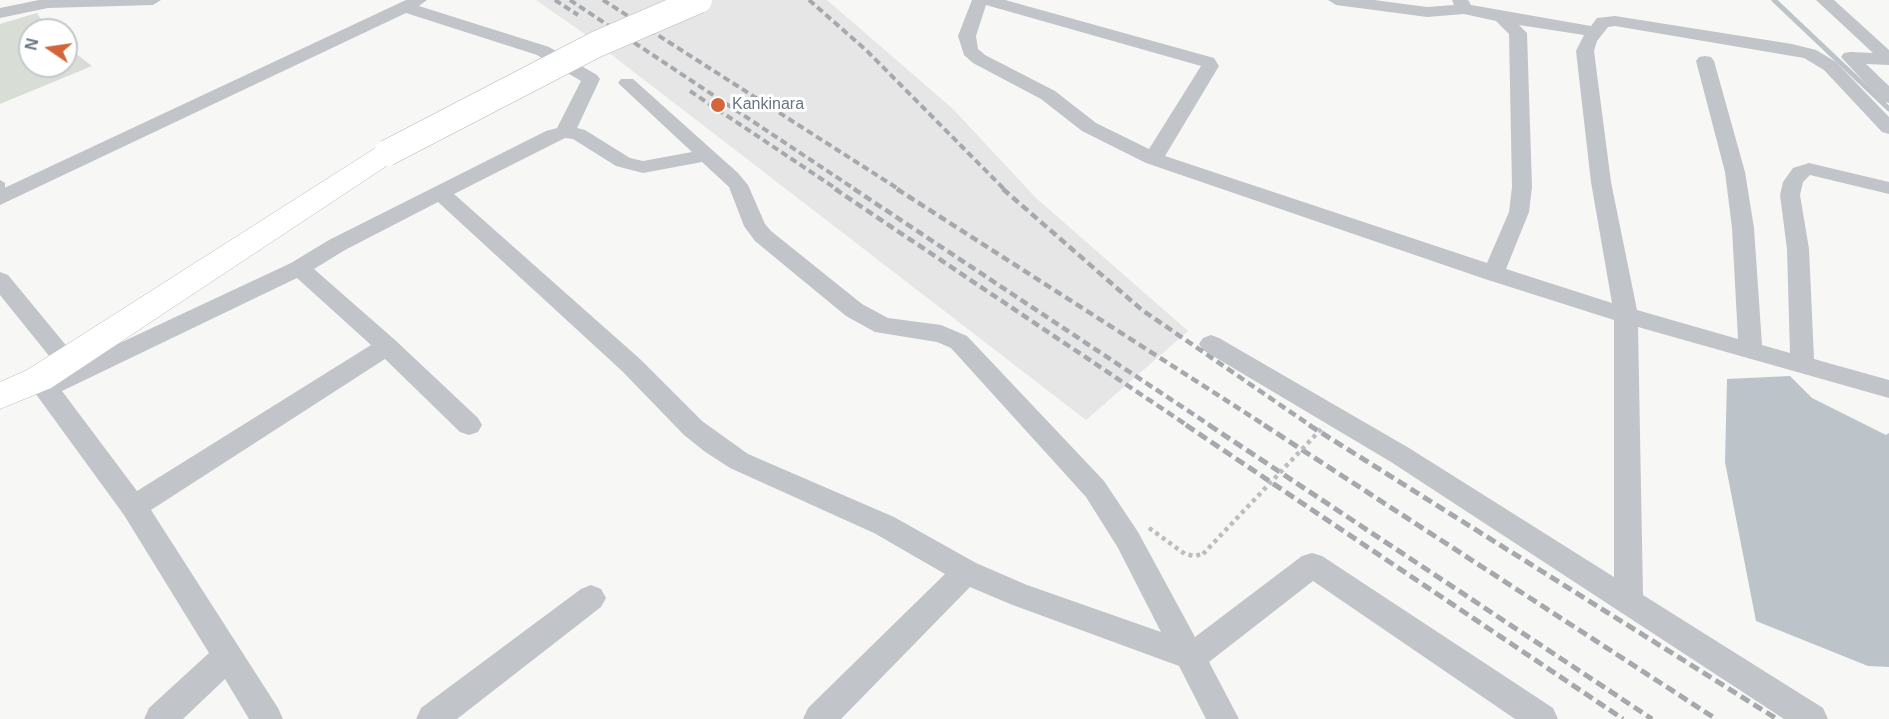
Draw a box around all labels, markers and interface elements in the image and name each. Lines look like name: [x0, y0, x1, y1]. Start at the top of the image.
north arrow: [18, 18, 78, 78]
text: N: [22, 37, 42, 52]
place label: Kankinara: [732, 95, 804, 115]
marker: Kankinara: [709, 96, 727, 114]

